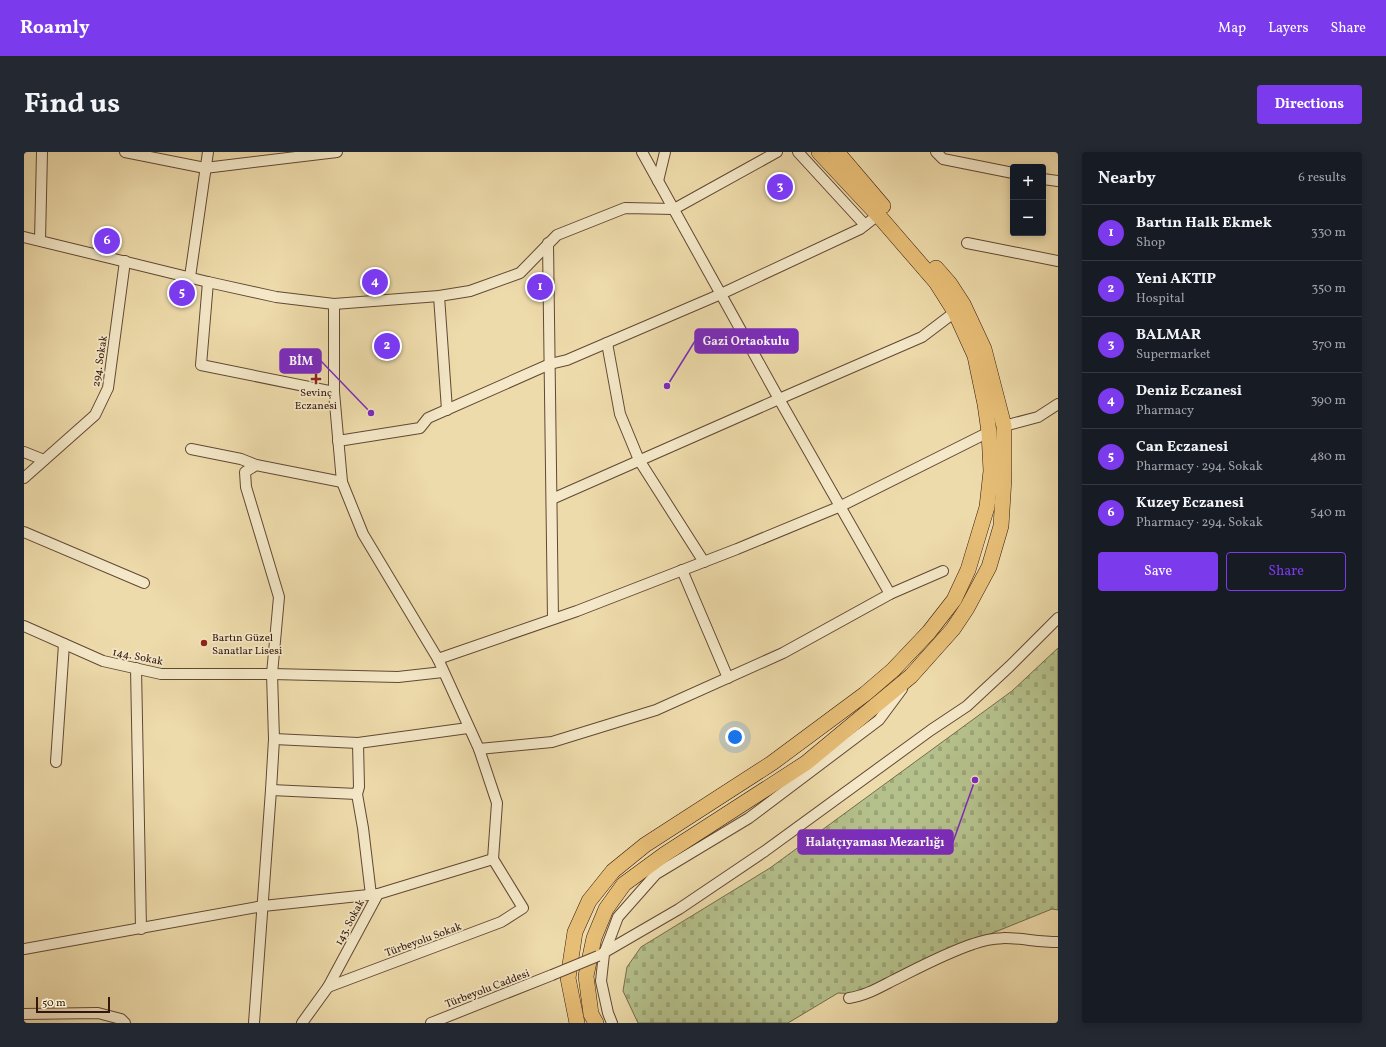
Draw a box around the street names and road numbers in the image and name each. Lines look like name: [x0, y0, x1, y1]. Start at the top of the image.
street label: 294. Sokak: [89, 334, 112, 388]
street label: 144. Sokak: [111, 645, 164, 670]
street label: 143. Sokak: [332, 897, 369, 948]
street label: Türbeyolu Sokak: [383, 920, 464, 961]
street label: Türbeyolu Caddesi: [443, 966, 532, 1012]

